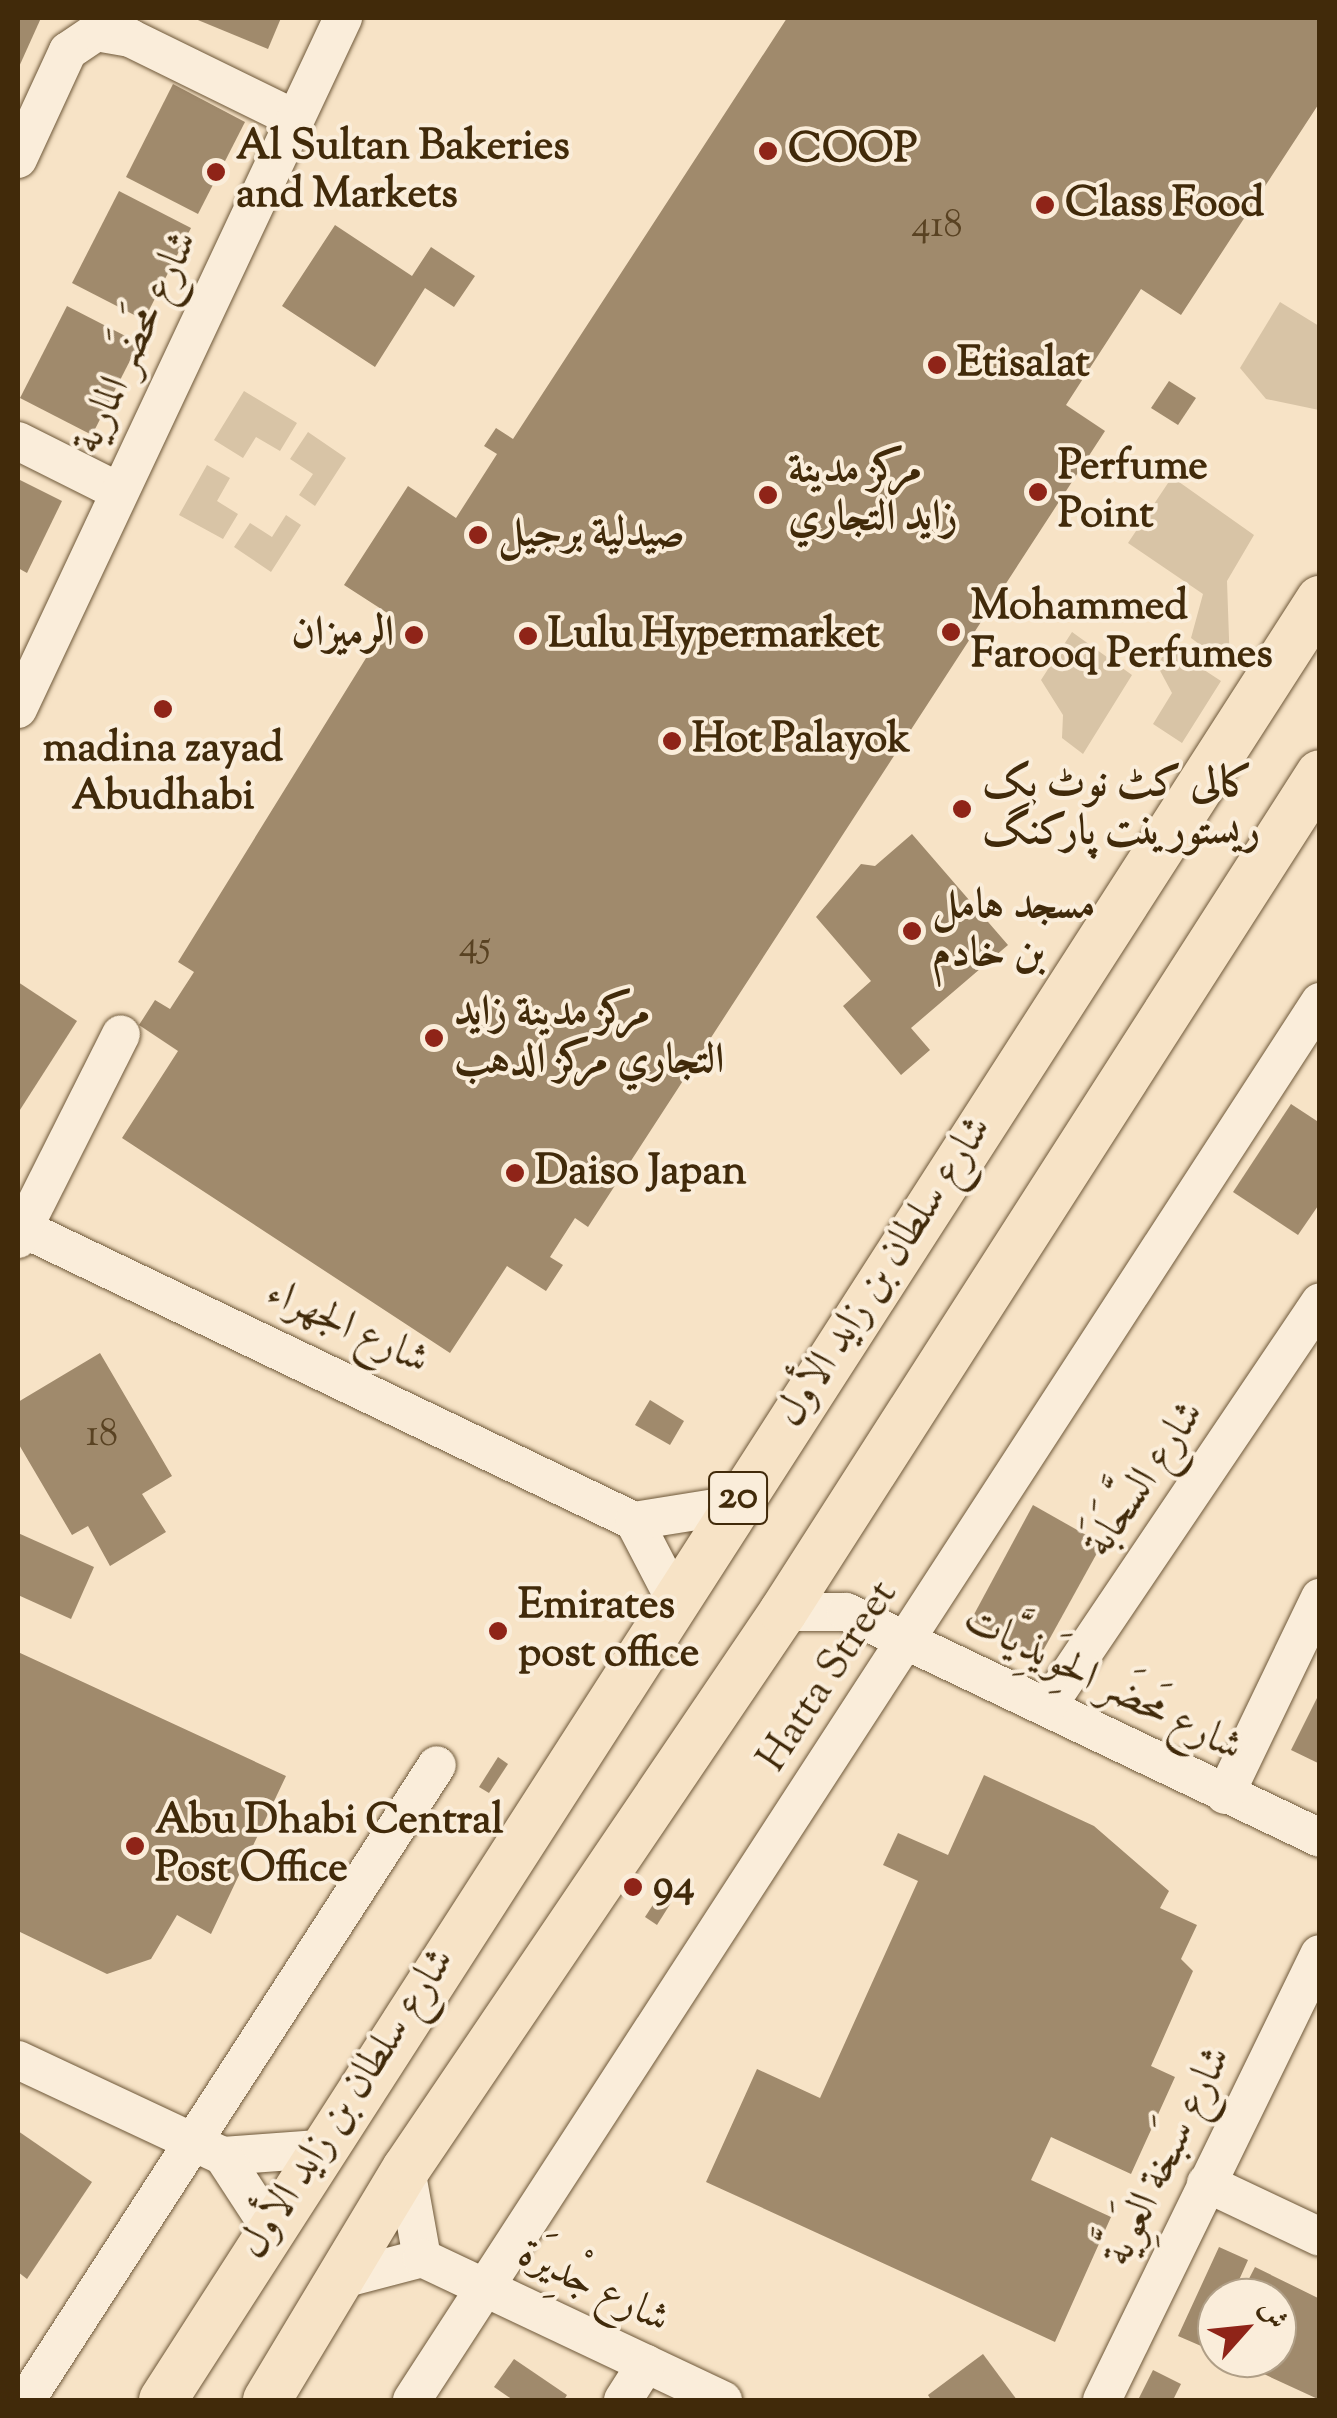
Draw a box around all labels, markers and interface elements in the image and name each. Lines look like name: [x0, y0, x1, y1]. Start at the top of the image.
place label: Al Sultan Bakeries and Markets: [236, 123, 570, 222]
place label: COOP: [788, 126, 917, 176]
marker: COOP: [757, 140, 779, 162]
marker: Al Sultan Bakeries and Markets: [205, 161, 227, 183]
place label: Class Food: [1065, 180, 1264, 230]
marker: Class Food: [1034, 194, 1056, 216]
house number: 418: [911, 205, 963, 251]
street label: شارع مَحضَر المارية: [63, 223, 211, 463]
place label: Etisalat: [957, 340, 1090, 390]
marker: Etisalat: [926, 354, 948, 376]
place label: Perfume Point: [1058, 443, 1208, 542]
place label: مركز مدينة زايد التجاري: [788, 446, 958, 544]
marker: Perfume Point: [1027, 481, 1049, 503]
marker: مركز مدينة زايد التجاري: [757, 484, 779, 506]
place label: صيدلية برجيل: [498, 510, 685, 560]
marker: صيدلية برجيل: [467, 524, 489, 546]
place label: Mohammed Farooq Perfumes: [971, 583, 1273, 681]
place label: الرميزان: [291, 610, 394, 660]
place label: Lulu Hypermarket: [548, 611, 880, 661]
marker: Mohammed Farooq Perfumes: [940, 621, 962, 643]
marker: الرميزان: [403, 624, 425, 646]
marker: Lulu Hypermarket: [517, 625, 539, 647]
marker: madina zayad Abudhabi: [152, 698, 174, 720]
place label: Hot Palayok: [692, 716, 910, 766]
place label: madina zayad Abudhabi: [43, 725, 283, 824]
marker: Hot Palayok: [661, 730, 683, 752]
place label: کالی کٹ نوٹ بک ریستورینت پارکنگ: [982, 760, 1260, 858]
marker: کالی کٹ نوٹ بک ریستورینت پارکنگ: [951, 798, 973, 820]
place label: مسجد هامل بن خادم: [932, 882, 1095, 980]
marker: مسجد هامل بن خادم: [901, 920, 923, 942]
house number: 45: [459, 925, 491, 971]
place label: مركز مدينة زايد التجاري مركز الدهب: [454, 989, 724, 1088]
marker: مركز مدينة زايد التجاري مركز الدهب: [423, 1027, 445, 1049]
street label: شارع سلطان بن زايد الأول: [766, 1107, 1004, 1437]
place label: Daiso Japan: [535, 1148, 747, 1198]
marker: Daiso Japan: [504, 1162, 526, 1184]
street label: شارع الجهراء: [258, 1269, 436, 1387]
street label: شارع السَّحَابَة: [1075, 1392, 1217, 1568]
house number: 18: [86, 1414, 118, 1460]
road number: 20: [708, 1463, 768, 1533]
street label: Hatta Street: [749, 1572, 909, 1782]
place label: Emirates post office: [518, 1582, 699, 1680]
street label: شارع مَحضَر الحِوَيذِيَّات: [954, 1596, 1250, 1774]
marker: Emirates post office: [487, 1620, 509, 1642]
place label: Abu Dhabi Central Post Office: [155, 1797, 503, 1895]
marker: Abu Dhabi Central Post Office: [124, 1835, 146, 1857]
place label: 94: [653, 1862, 695, 1912]
marker: 94: [622, 1876, 644, 1898]
street label: شارع سلطان بن زايد الأول: [229, 1939, 467, 2269]
street label: شارع سَبخة العَوِيَّة: [1094, 2039, 1244, 2275]
street label: شارع جْدِيرَة: [509, 2230, 677, 2346]
north arrow: [1197, 2278, 1297, 2378]
text: ش: [1248, 2294, 1296, 2337]

